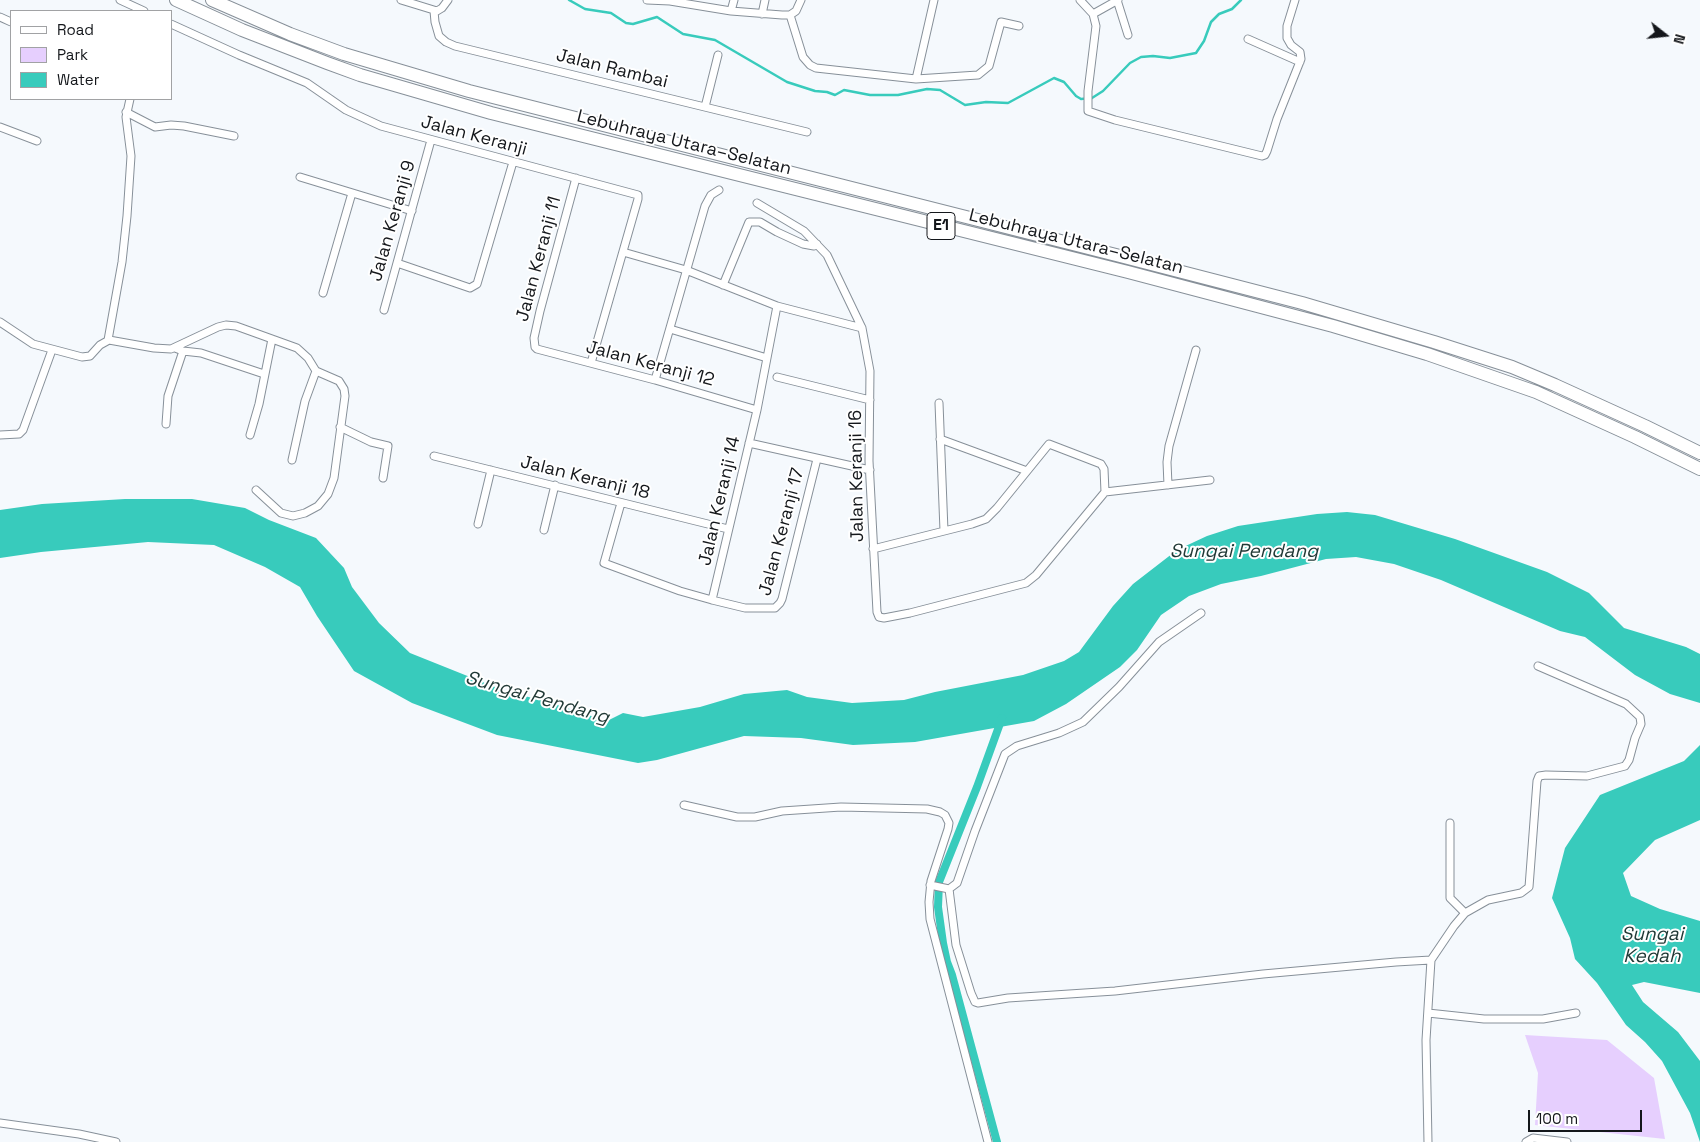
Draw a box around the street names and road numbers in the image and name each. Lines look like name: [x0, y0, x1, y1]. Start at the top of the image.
street label: Jalan Rambai: [554, 45, 670, 93]
street label: Lebuhraya Utara–Selatan: [575, 106, 793, 180]
street label: Jalan Keranji: [419, 111, 529, 161]
street label: Jalan Keranji 9: [365, 158, 421, 284]
street label: Jalan Keranji 11: [512, 194, 566, 324]
street label: Lebuhraya Utara–Selatan: [967, 205, 1185, 279]
road number: E1: [927, 212, 955, 240]
street label: Jalan Keranji 12: [583, 336, 717, 392]
street label: Jalan Keranji 16: [845, 410, 869, 542]
street label: Jalan Keranji 14: [695, 434, 745, 568]
street label: Jalan Keranji 18: [518, 452, 652, 504]
street label: Jalan Keranji 17: [755, 466, 809, 598]

